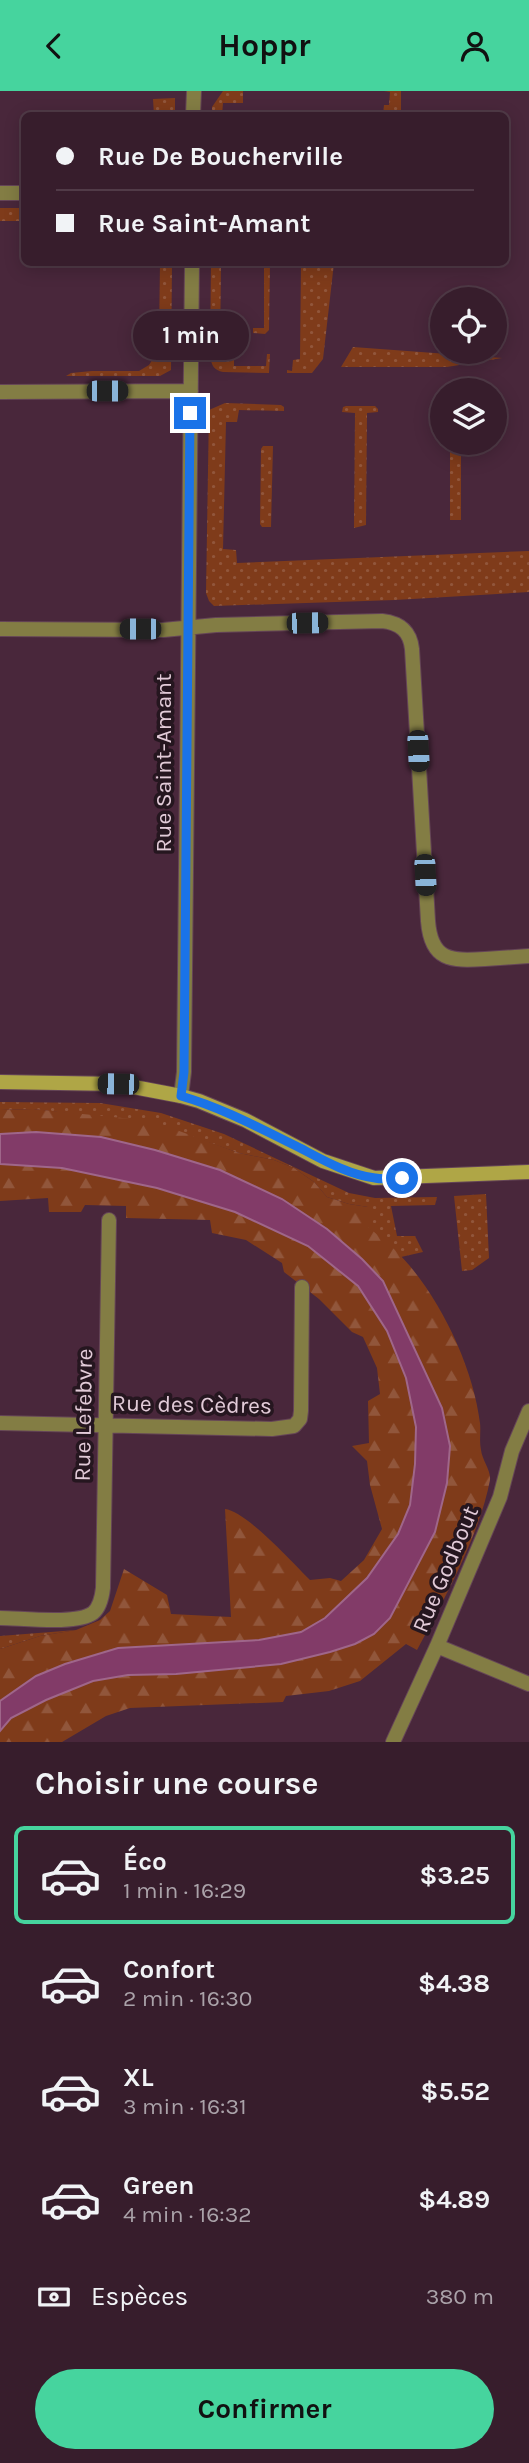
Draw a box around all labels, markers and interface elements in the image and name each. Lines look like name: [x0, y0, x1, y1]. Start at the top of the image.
icon: back: [35, 27, 73, 65]
text: Hoppr: [218, 27, 311, 64]
icon: person: [456, 27, 494, 65]
text: Rue De Boucherville: [98, 141, 343, 172]
text: Rue Saint-Amant: [98, 208, 310, 239]
map controls: [430, 287, 507, 455]
button: locate: [430, 287, 507, 364]
callout: 1 min: [132, 311, 248, 361]
text: 1 min: [162, 322, 220, 349]
button: layers: [430, 378, 507, 455]
car: [87, 381, 129, 402]
route end: [174, 397, 206, 429]
car: [286, 612, 329, 634]
car: [120, 619, 162, 640]
street label: Rue Saint-Amant: [150, 673, 177, 853]
car: [407, 729, 430, 773]
car: [414, 853, 437, 897]
car: [97, 1073, 140, 1095]
route start: [386, 1162, 418, 1194]
street label: Rue Lefebvre: [69, 1348, 98, 1482]
street label: Rue des Cèdres: [112, 1390, 272, 1419]
street label: Rue Godbout: [407, 1501, 484, 1637]
text: Choisir une course: [35, 1765, 318, 1802]
icon: car: [39, 1844, 102, 1907]
text: Éco: [123, 1846, 167, 1877]
text: $3.25: [419, 1860, 490, 1891]
text: 1 min · 16:29: [123, 1877, 246, 1904]
icon: car: [39, 1952, 102, 2015]
text: Confort: [123, 1954, 215, 1985]
text: $4.38: [418, 1968, 490, 1999]
text: 2 min · 16:30: [123, 1985, 252, 2012]
icon: car: [39, 2060, 102, 2123]
text: XL: [123, 2062, 154, 2093]
text: $5.52: [421, 2076, 490, 2107]
text: 3 min · 16:31: [123, 2093, 247, 2120]
icon: car: [39, 2168, 102, 2231]
text: Green: [123, 2170, 195, 2201]
text: $4.89: [418, 2184, 490, 2215]
text: 4 min · 16:32: [123, 2201, 252, 2228]
icon: cash: [35, 2278, 73, 2316]
text: Espèces: [91, 2281, 188, 2312]
text: 380 m: [426, 2283, 494, 2310]
button: Confirmer: [35, 2369, 494, 2449]

